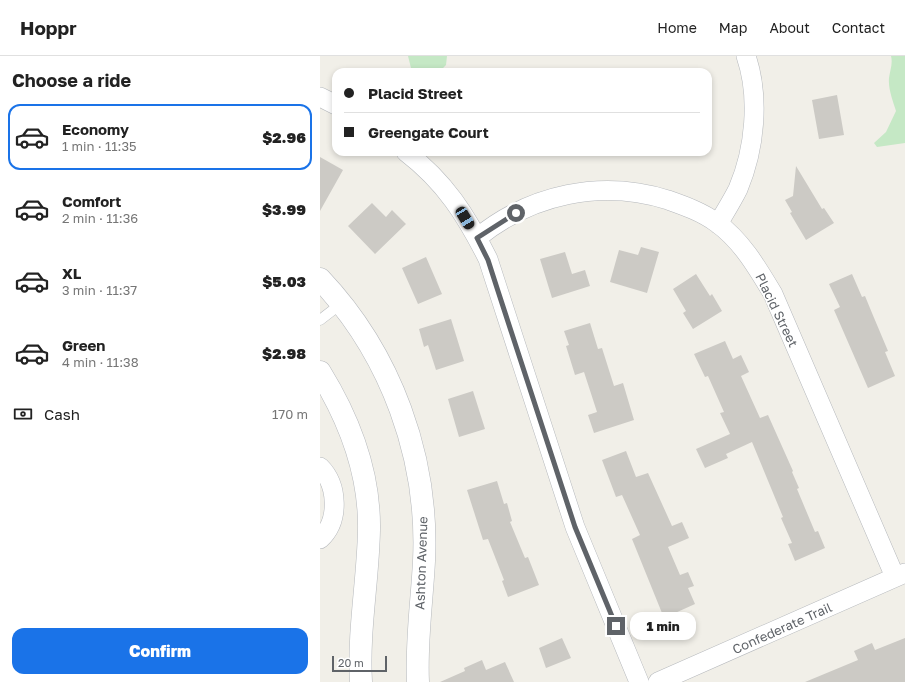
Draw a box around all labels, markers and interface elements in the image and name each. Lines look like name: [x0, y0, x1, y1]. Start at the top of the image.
text: Hoppr: [20, 16, 77, 39]
text: Home: [657, 19, 697, 36]
text: Map: [719, 19, 747, 36]
text: About: [769, 19, 810, 36]
text: Contact: [832, 19, 885, 36]
text: Choose a ride: [12, 69, 131, 91]
text: Placid Street: [368, 84, 463, 102]
icon: car: [14, 119, 50, 155]
text: Economy: [62, 120, 129, 138]
text: Greengate Court: [368, 123, 489, 141]
text: $2.96: [262, 128, 306, 146]
text: 1 min · 11:35: [62, 138, 137, 154]
icon: car: [14, 191, 50, 227]
text: Comfort: [62, 192, 121, 210]
text: $3.99: [262, 200, 306, 218]
route start: [507, 204, 525, 222]
car: [454, 205, 476, 231]
text: 2 min · 11:36: [62, 210, 138, 226]
icon: car: [14, 263, 50, 299]
text: XL: [62, 264, 81, 282]
street label: Placid Street: [752, 270, 802, 350]
text: $5.03: [262, 272, 306, 290]
text: 3 min · 11:37: [62, 282, 137, 298]
icon: car: [14, 335, 50, 371]
text: Green: [62, 336, 105, 354]
text: $2.98: [262, 344, 306, 362]
text: 4 min · 11:38: [62, 354, 139, 370]
icon: cash: [12, 403, 34, 425]
text: Cash: [44, 405, 80, 423]
text: 170 m: [272, 406, 308, 422]
street label: Ashton Avenue: [411, 516, 431, 610]
street label: Confederate Trail: [730, 599, 834, 657]
callout: 1 min: [630, 612, 696, 640]
route end: [607, 617, 625, 635]
text: 1 min: [646, 618, 680, 634]
button: Confirm: [12, 628, 308, 674]
scale bar: [332, 654, 387, 673]
text: 20 m: [338, 656, 364, 669]

